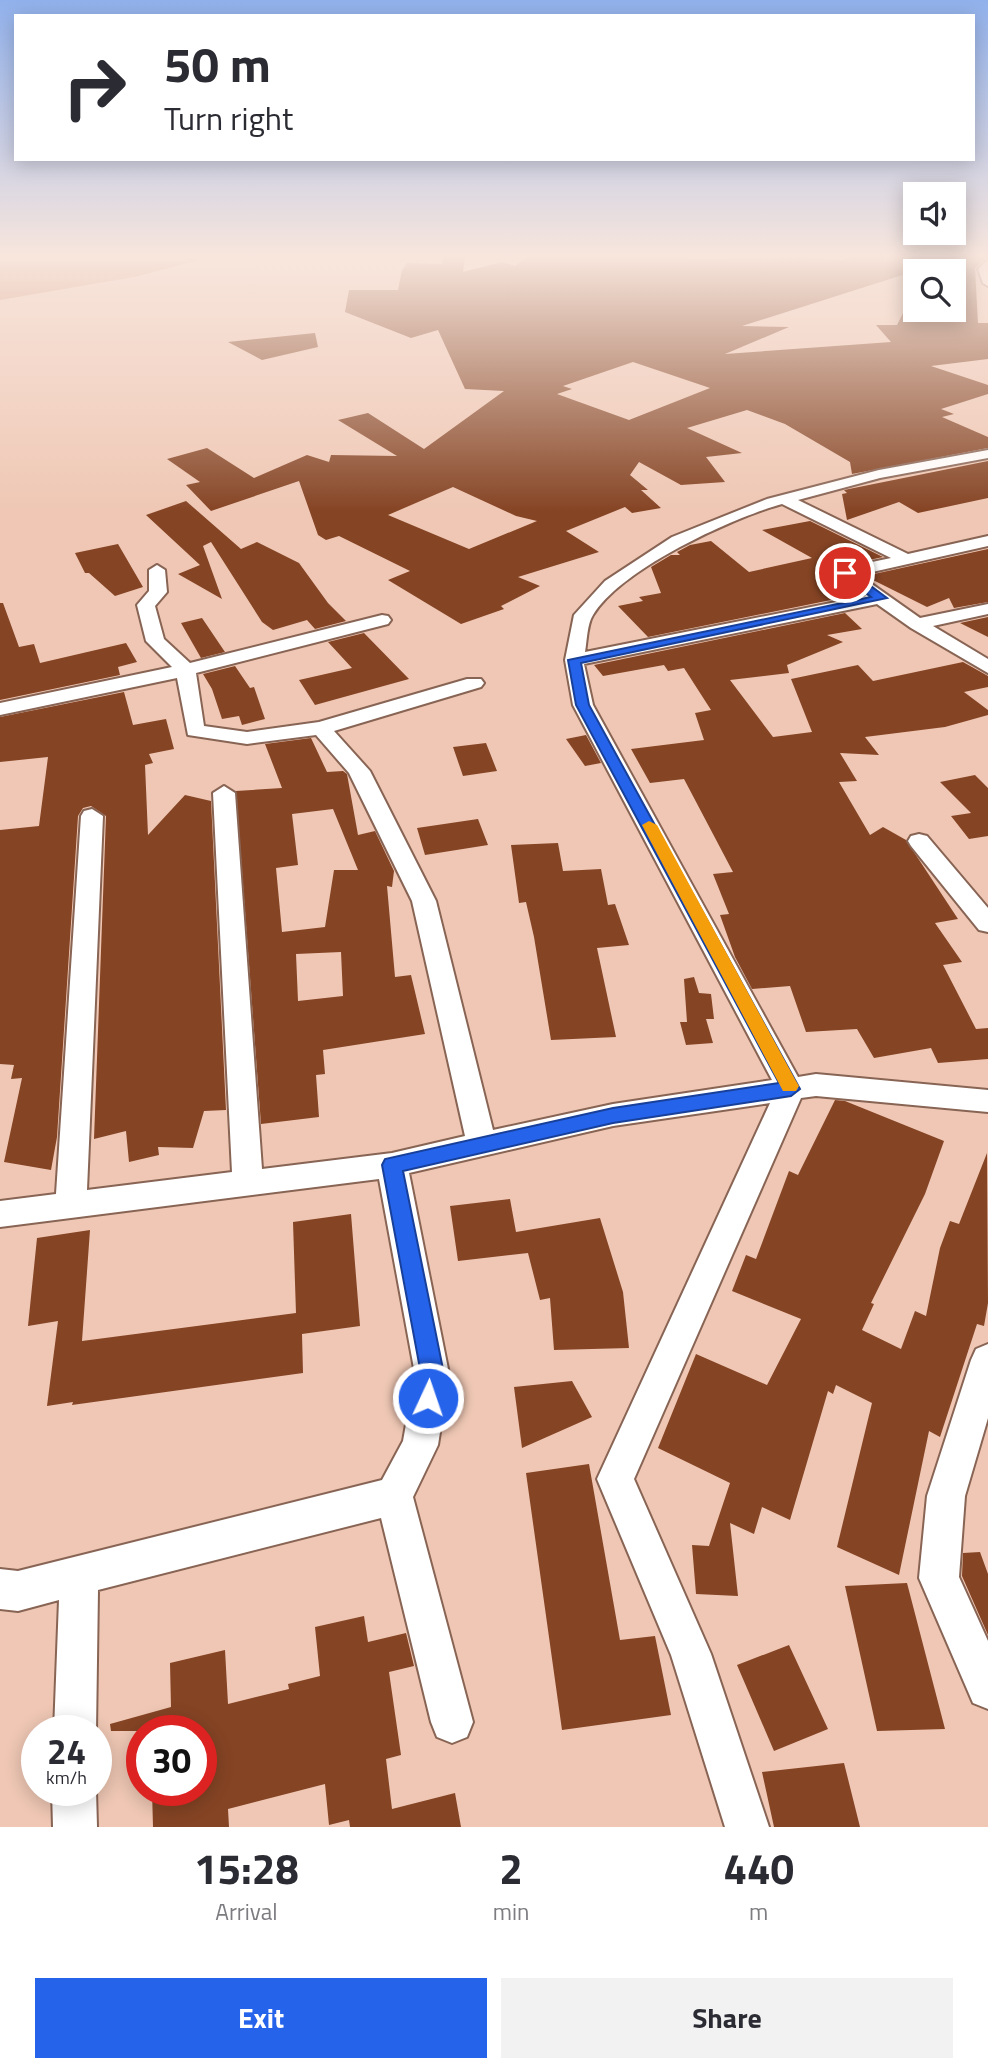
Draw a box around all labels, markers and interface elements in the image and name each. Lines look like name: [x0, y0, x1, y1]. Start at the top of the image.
text: 50 m: [164, 26, 271, 101]
icon: right: [49, 42, 140, 133]
text: Turn right: [164, 94, 293, 142]
map controls: [903, 182, 966, 322]
button: sound: [903, 182, 966, 245]
button: search: [903, 259, 966, 322]
pin: [815, 543, 875, 603]
icon: arrive: [826, 554, 864, 592]
position arrow: [391, 1361, 465, 1435]
speed limit sign: 30: [126, 1715, 217, 1806]
text: 24: [47, 1724, 86, 1778]
text: km/h: [46, 1764, 87, 1791]
text: 15:28: [194, 1836, 299, 1900]
text: 2: [499, 1836, 523, 1900]
text: 440: [723, 1836, 794, 1900]
text: Arrival: [215, 1894, 278, 1929]
text: min: [493, 1894, 529, 1929]
text: m: [749, 1894, 768, 1929]
button: Exit: [35, 1978, 487, 2058]
button: Share: [501, 1978, 953, 2058]

